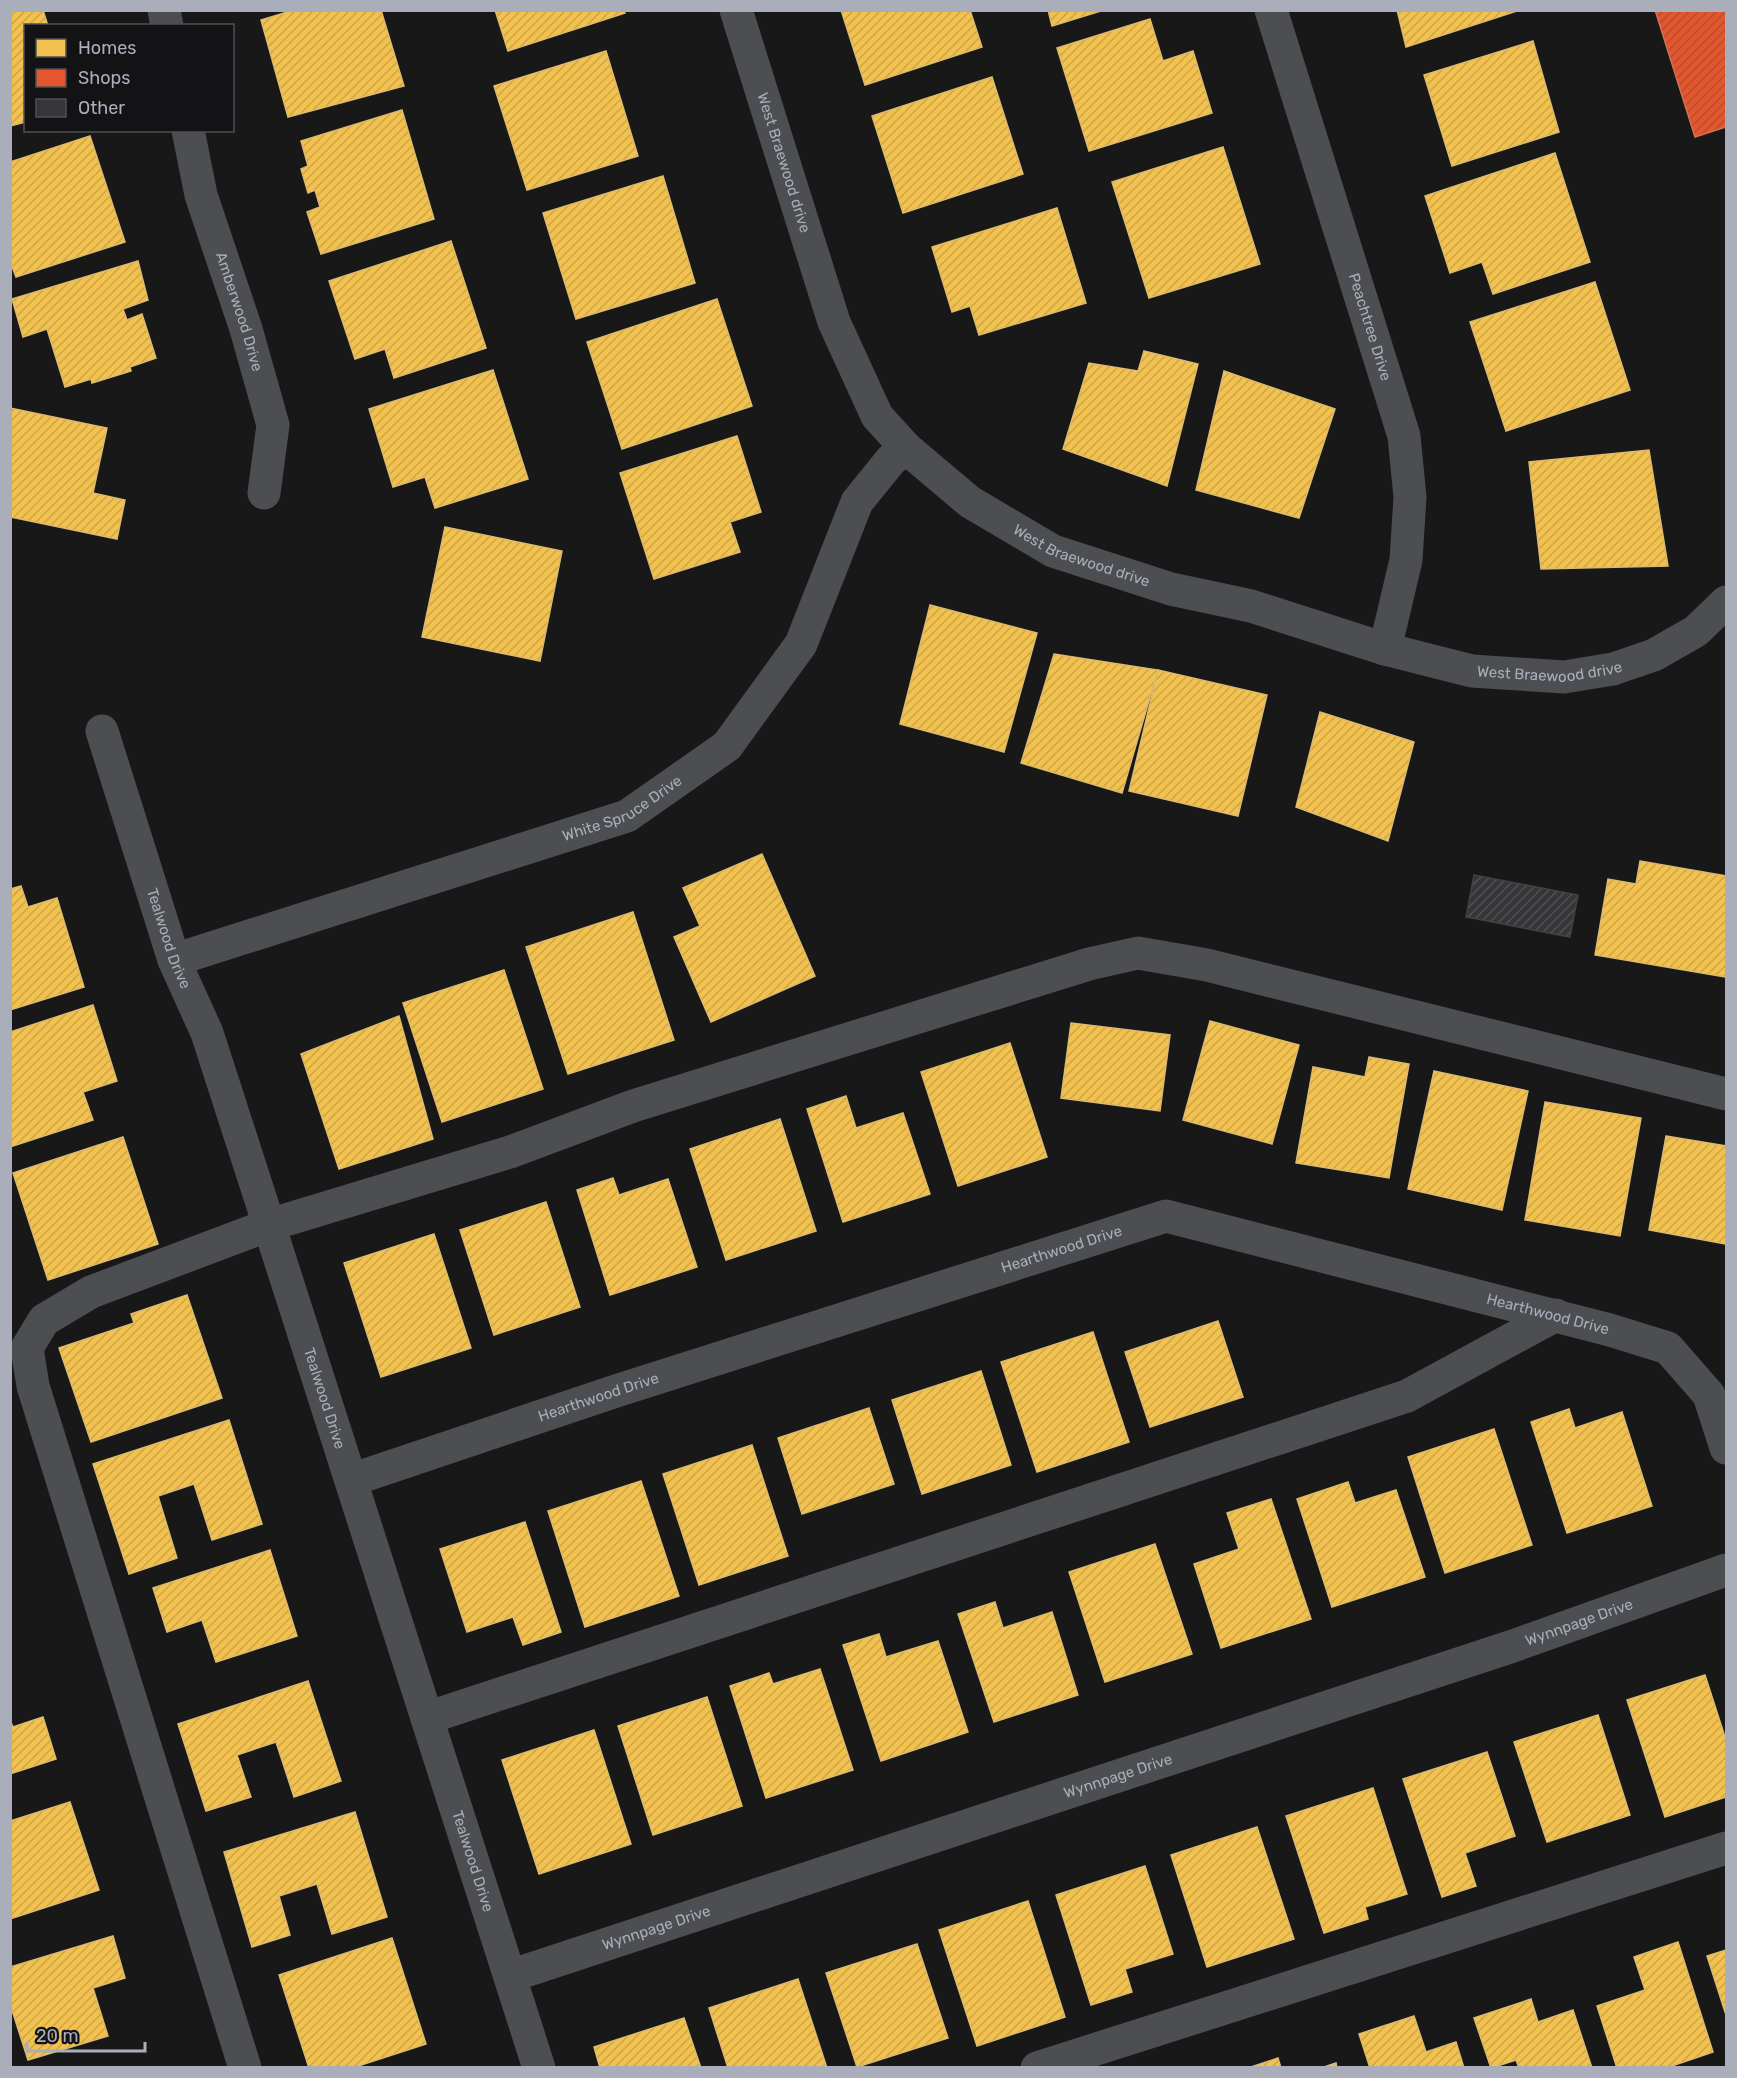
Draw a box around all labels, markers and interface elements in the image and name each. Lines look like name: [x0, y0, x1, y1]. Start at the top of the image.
legend: [24, 24, 234, 132]
text: Homes: [78, 37, 136, 59]
text: Shops: [78, 67, 130, 89]
street label: West Braewood drive: [754, 90, 814, 235]
text: Other: [78, 97, 125, 119]
street label: Amberwood Drive: [212, 250, 266, 373]
street label: Peachtree Drive: [1345, 271, 1395, 383]
street label: West Braewood drive: [1010, 521, 1152, 591]
street label: West Braewood drive: [1477, 658, 1625, 686]
street label: White Spruce Drive: [560, 771, 685, 845]
street label: Tealwood Drive: [143, 886, 195, 992]
street label: Hearthwood Drive: [999, 1222, 1124, 1277]
street label: Hearthwood Drive: [1485, 1290, 1611, 1338]
street label: Tealwood Drive: [300, 1345, 349, 1451]
street label: Hearthwood Drive: [536, 1369, 661, 1425]
street label: Wynnpage Drive: [1523, 1595, 1635, 1650]
street label: Wynnpage Drive: [1061, 1750, 1174, 1802]
street label: Tealwood Drive: [448, 1808, 497, 1914]
street label: Wynnpage Drive: [600, 1902, 713, 1954]
scale bar: [27, 2015, 146, 2053]
text: 20 m: [36, 2025, 78, 2047]

